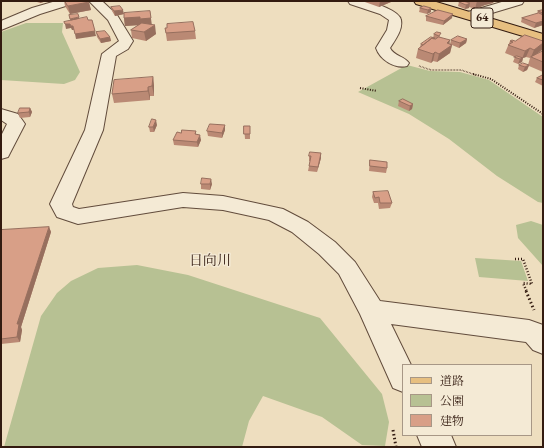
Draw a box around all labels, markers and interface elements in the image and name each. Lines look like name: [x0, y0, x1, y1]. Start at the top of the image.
road number: 64: [471, 8, 493, 28]
district label: 日向川: [189, 253, 231, 269]
legend: [402, 364, 532, 436]
text: 道路: [440, 373, 464, 389]
text: 公園: [440, 393, 464, 409]
text: 建物: [440, 413, 464, 429]

